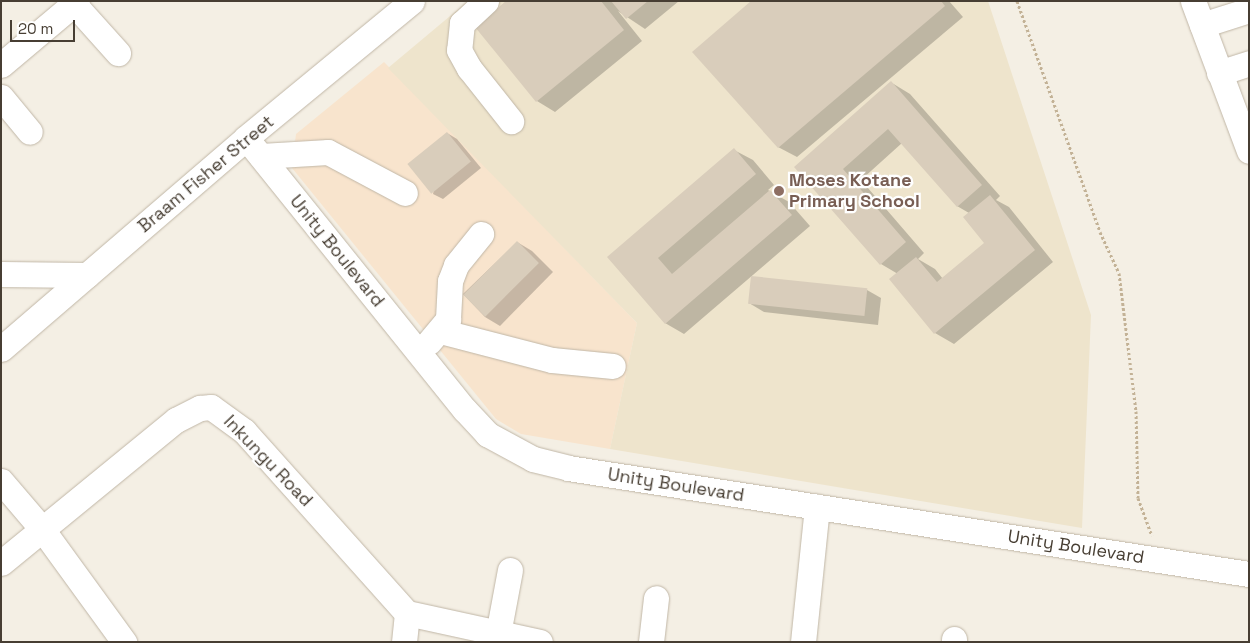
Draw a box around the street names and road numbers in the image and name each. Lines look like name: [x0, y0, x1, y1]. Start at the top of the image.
street label: Braam Fisher Street: [134, 111, 278, 237]
street label: Unity Boulevard: [285, 191, 389, 311]
street label: Inkungu Road: [219, 411, 317, 511]
street label: Unity Boulevard: [606, 464, 746, 506]
street label: Unity Boulevard: [1006, 526, 1146, 568]

